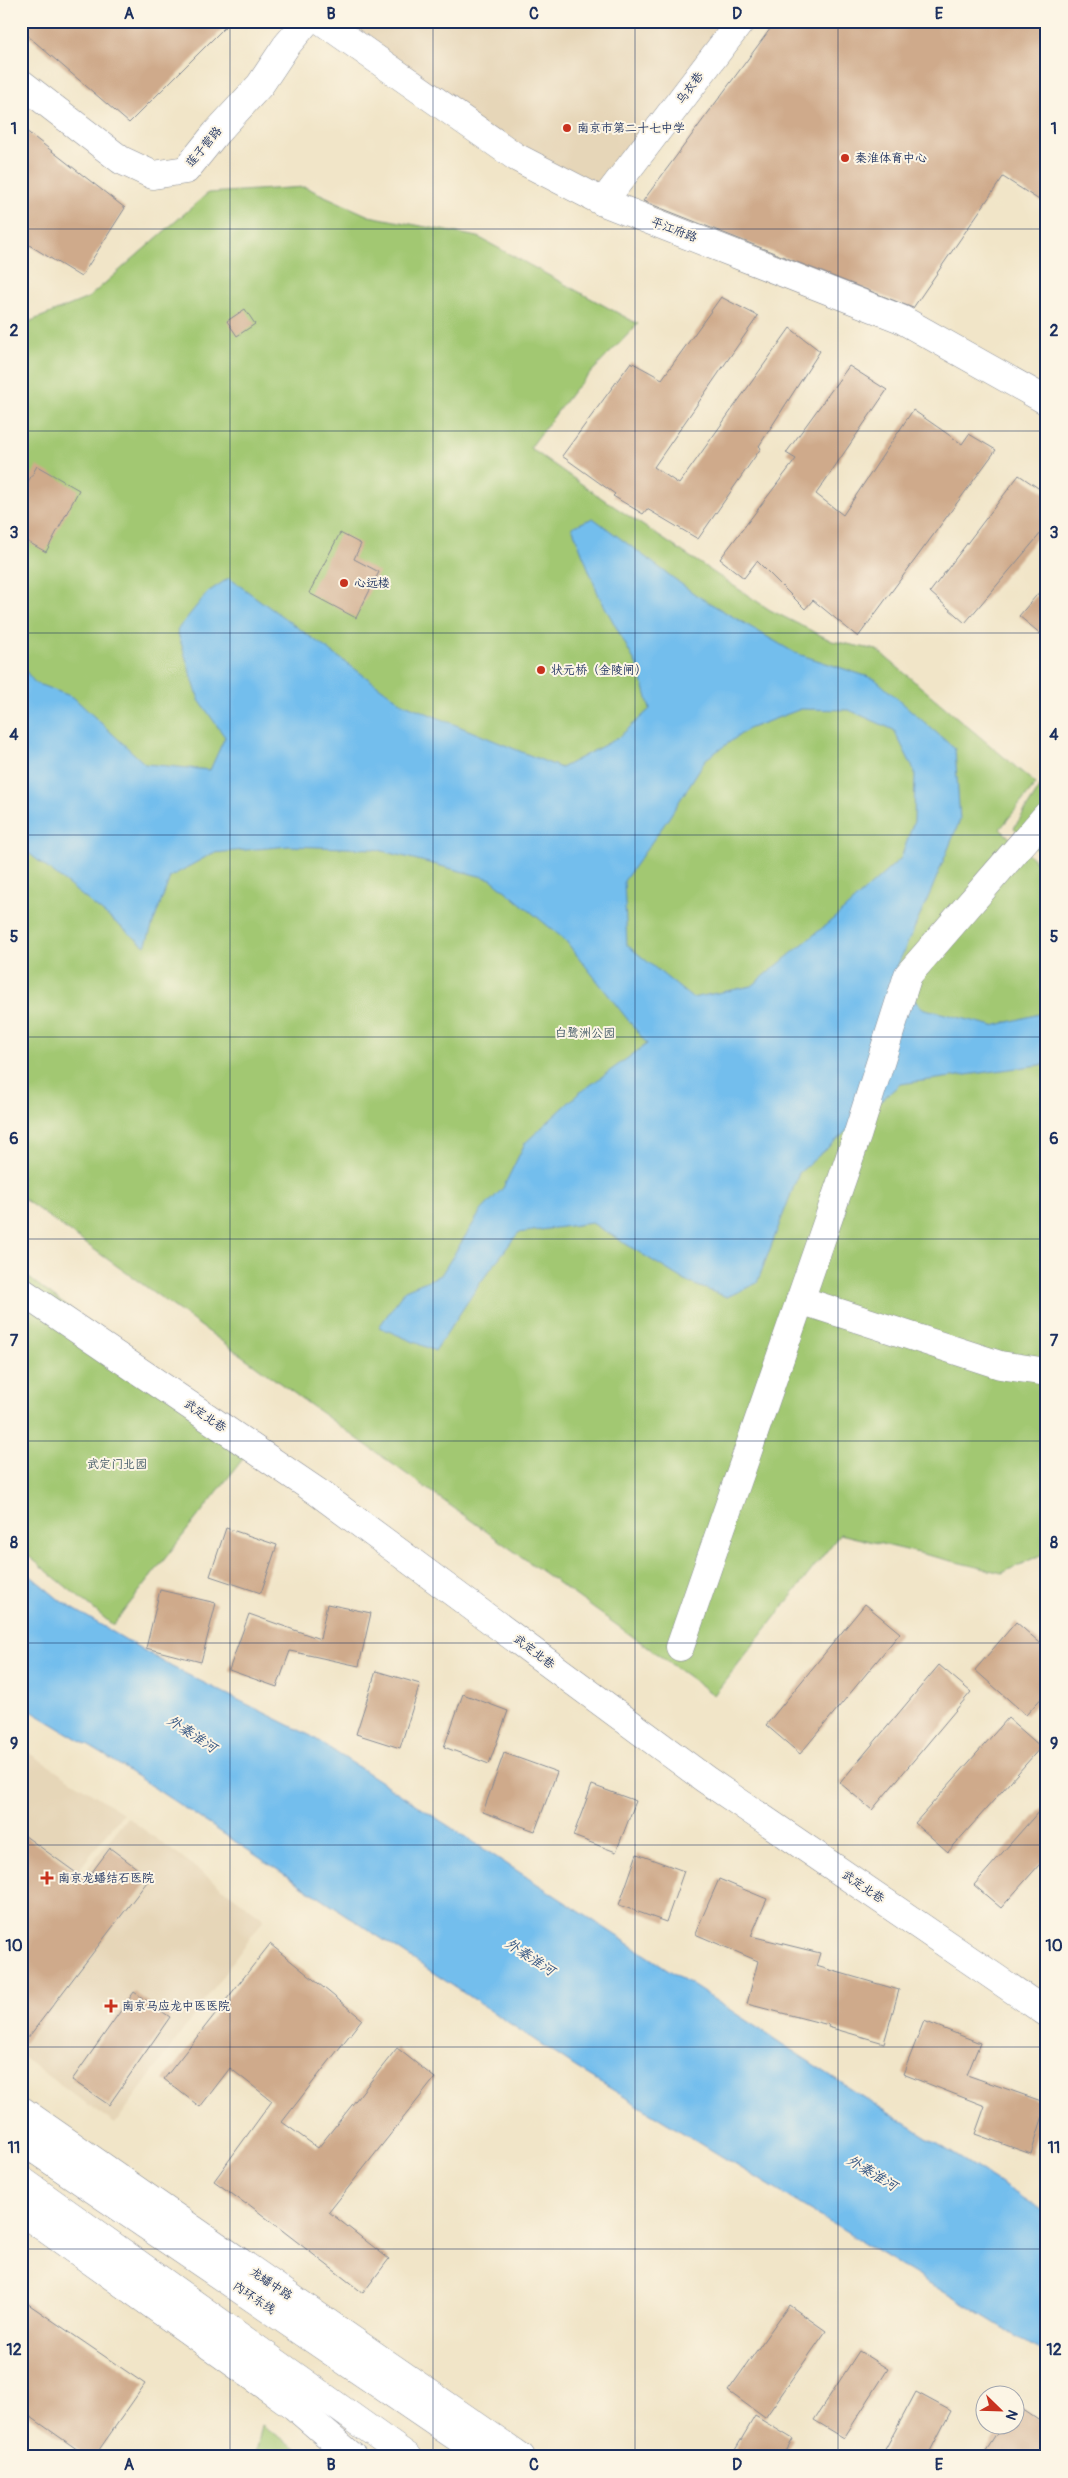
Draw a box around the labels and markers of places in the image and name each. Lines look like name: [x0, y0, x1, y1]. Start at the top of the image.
place label: 南京市第二十七中学: [577, 121, 685, 136]
marker: 南京市第二十七中学: [561, 122, 573, 134]
place label: 秦淮体育中心: [855, 151, 927, 166]
marker: 秦淮体育中心: [839, 152, 851, 164]
place label: 心远楼: [354, 576, 390, 591]
marker: 心远楼: [338, 577, 350, 589]
place label: 状元桥（金陵闸）: [551, 663, 647, 678]
marker: 状元桥（金陵闸）: [535, 664, 547, 676]
marker: 南京龙蟠结石医院: [40, 1871, 54, 1885]
place label: 南京龙蟠结石医院: [58, 1871, 154, 1886]
marker: 南京马应龙中医医院: [104, 1999, 118, 2013]
place label: 南京马应龙中医医院: [122, 1999, 230, 2014]

